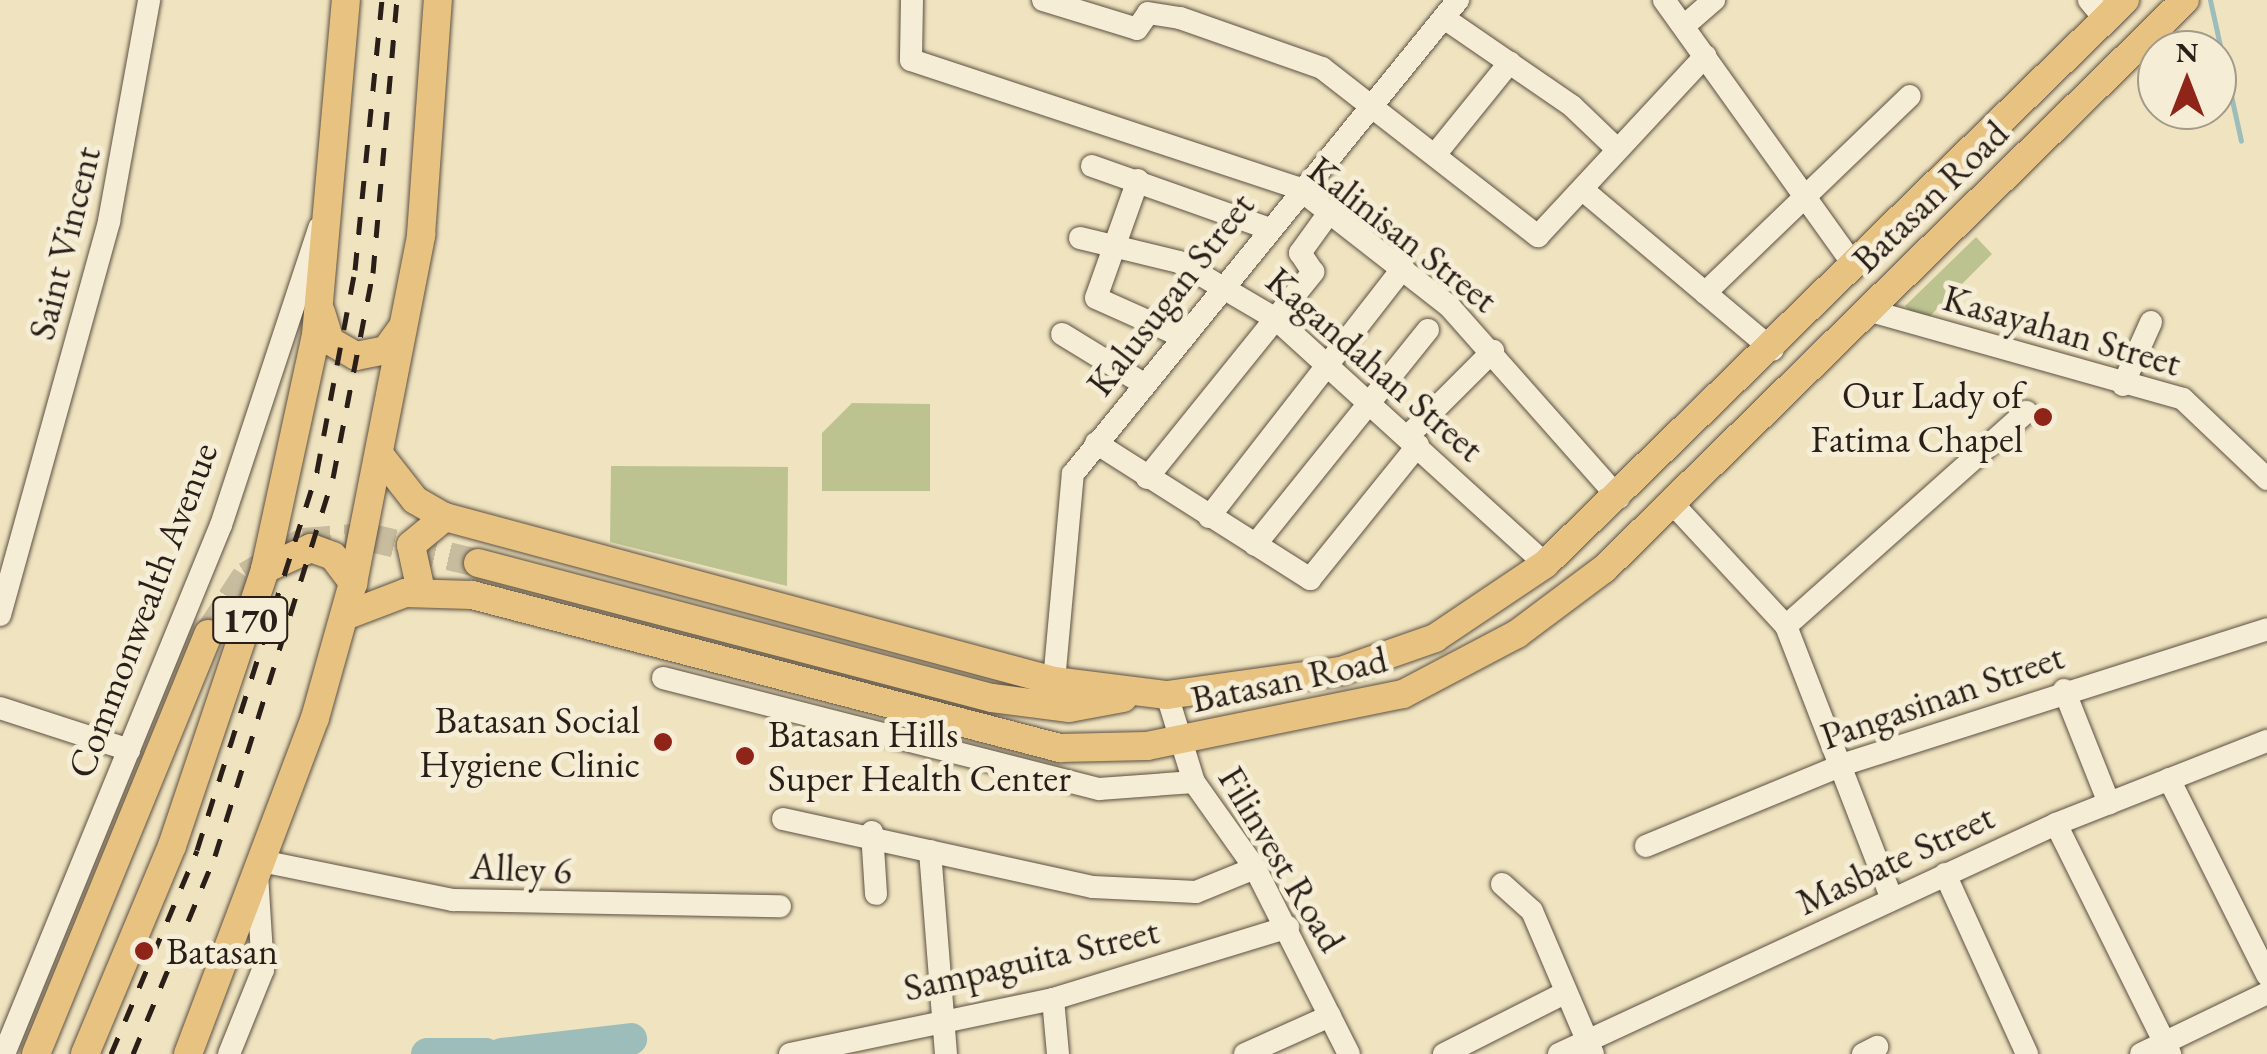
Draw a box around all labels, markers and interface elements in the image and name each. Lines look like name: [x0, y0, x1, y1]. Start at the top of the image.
north arrow: [2137, 30, 2237, 130]
text: N: [2176, 34, 2198, 70]
street label: Batasan Road: [1843, 110, 2017, 282]
street label: Saint Vincent: [18, 142, 110, 344]
street label: Kalinisan Street: [1299, 146, 1507, 322]
street label: Kalusugan Street: [1077, 183, 1263, 405]
street label: Kagandahan Street: [1257, 257, 1493, 471]
street label: Kasayahan Street: [1938, 274, 2186, 386]
place label: Our Lady of Fatima Chapel: [1811, 372, 2023, 462]
marker: Our Lady of Fatima Chapel: [2032, 406, 2054, 428]
street label: Commonwealth Avenue: [57, 436, 227, 784]
road number: 170: [210, 590, 290, 650]
street label: Pangasinan Street: [1815, 633, 2069, 759]
street label: Batasan Road: [1187, 636, 1391, 722]
place label: Batasan Social Hygiene Clinic: [419, 697, 640, 786]
place label: Batasan Hills Super Health Center: [768, 711, 1071, 801]
marker: Batasan Social Hygiene Clinic: [650, 729, 676, 755]
marker: Batasan Hills Super Health Center: [732, 743, 758, 769]
street label: Filinvest Road: [1209, 758, 1355, 960]
street label: Masbate Street: [1789, 793, 2001, 925]
street label: Alley 6: [469, 843, 573, 893]
street label: Sampaguita Street: [899, 907, 1163, 1011]
place label: Batasan: [166, 928, 278, 974]
marker: Batasan: [131, 938, 157, 964]

